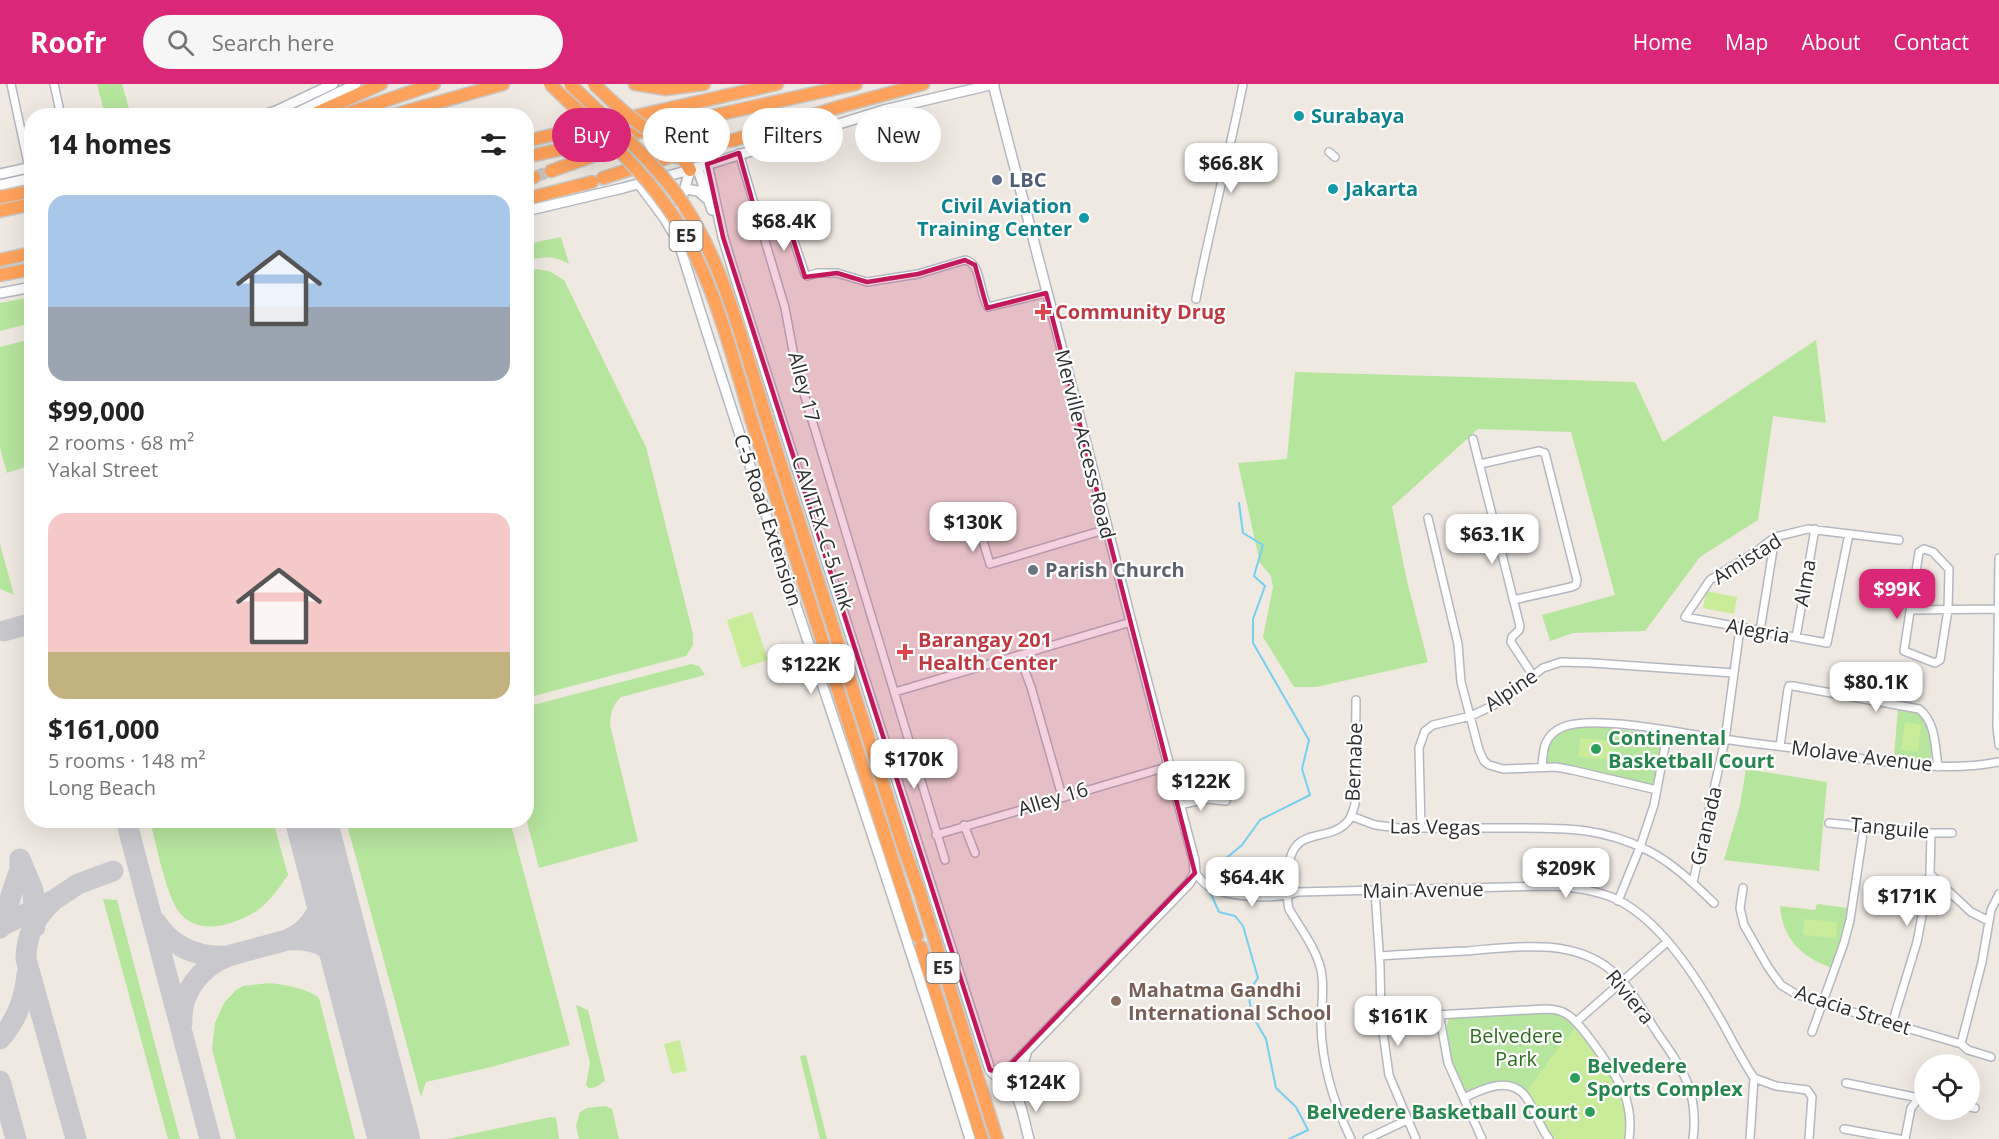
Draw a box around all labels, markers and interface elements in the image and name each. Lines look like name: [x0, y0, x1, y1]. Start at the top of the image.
search box: [143, 15, 563, 69]
text: Roofr: [30, 23, 107, 61]
icon: search: [164, 26, 197, 59]
text: Search here: [212, 27, 334, 57]
text: Home: [1633, 28, 1692, 56]
text: Map: [1725, 28, 1768, 56]
text: About: [1801, 28, 1861, 56]
text: Contact: [1894, 28, 1969, 56]
place label: Surabaya: [1311, 102, 1405, 129]
chip: Buy: [552, 108, 631, 162]
chip: Rent: [643, 108, 730, 162]
chip: Filters: [742, 108, 843, 162]
chip: New: [855, 108, 941, 162]
marker: Surabaya: [1292, 109, 1306, 123]
text: 14 homes: [48, 126, 172, 162]
icon: filters: [477, 128, 510, 161]
pin: $66.8K: [1182, 143, 1280, 194]
text: $66.8K: [1199, 149, 1263, 176]
place label: LBC: [1009, 166, 1047, 193]
marker: LBC: [990, 173, 1004, 187]
place label: Jakarta: [1343, 175, 1418, 202]
marker: Jakarta: [1326, 182, 1340, 196]
place label: Civil Aviation Training Center: [917, 192, 1072, 242]
pin: $68.4K: [735, 201, 833, 252]
text: $68.4K: [752, 207, 816, 234]
marker: Civil Aviation Training Center: [1077, 211, 1091, 225]
road number: E5: [670, 221, 702, 251]
icon: home: [225, 234, 333, 342]
place label: Community Drug: [1055, 298, 1226, 325]
marker: Community Drug: [1036, 305, 1050, 319]
street label: Merville Access Road: [1049, 347, 1122, 541]
street label: Alley 17: [782, 349, 827, 425]
text: $99,000: [48, 393, 145, 429]
text: 2 rooms · 68 m²: [48, 429, 194, 456]
street label: C-5 Road Extension: [728, 430, 809, 609]
street label: CAVITEX–C-5 Link: [786, 452, 861, 614]
text: Yakal Street: [48, 456, 158, 483]
pin: $130K: [931, 502, 1015, 553]
text: $130K: [943, 508, 1003, 535]
pin: $63.1K: [1443, 514, 1541, 565]
text: $63.1K: [1460, 520, 1524, 547]
street label: Amistad: [1707, 527, 1786, 590]
icon: home: [225, 552, 333, 660]
place label: Parish Church: [1045, 556, 1185, 583]
street label: Alma: [1787, 557, 1822, 609]
marker: Parish Church: [1026, 563, 1040, 577]
pin: $99K: [1861, 569, 1933, 620]
text: $99K: [1873, 575, 1921, 602]
street label: Alegria: [1724, 612, 1792, 649]
place label: Barangay 201 Health Center: [918, 626, 1058, 676]
marker: Barangay 201 Health Center: [896, 643, 914, 661]
pin: $122K: [769, 644, 853, 695]
text: $122K: [781, 650, 841, 677]
street label: Alpine: [1479, 662, 1543, 717]
pin: $80.1K: [1827, 662, 1925, 713]
text: $80.1K: [1844, 668, 1908, 695]
text: $161,000: [48, 711, 159, 747]
street label: Bernabe: [1339, 722, 1368, 802]
place label: Continental Basketball Court: [1608, 724, 1775, 774]
street label: Molave Avenue: [1790, 733, 1934, 778]
pin: $170K: [872, 739, 956, 790]
marker: Continental Basketball Court: [1589, 742, 1603, 756]
text: $170K: [884, 745, 944, 772]
text: 5 rooms · 148 m²: [48, 747, 206, 774]
pin: $122K: [1159, 761, 1243, 812]
text: $122K: [1171, 767, 1231, 794]
text: Long Beach: [48, 774, 156, 801]
street label: Alley 16: [1014, 775, 1091, 822]
street label: Granada: [1683, 784, 1728, 868]
street label: Tanguile: [1850, 811, 1930, 844]
street label: Las Vegas: [1389, 812, 1481, 841]
pin: $209K: [1524, 848, 1608, 899]
text: $209K: [1536, 854, 1596, 881]
pin: $64.4K: [1203, 857, 1301, 908]
text: $64.4K: [1220, 863, 1284, 890]
street label: Main Avenue: [1362, 875, 1484, 904]
pin: $171K: [1865, 876, 1949, 927]
text: $171K: [1877, 882, 1937, 909]
road number: E5: [926, 953, 960, 983]
street label: Riviera: [1600, 964, 1661, 1030]
place label: Mahatma Gandhi International School: [1128, 976, 1332, 1026]
street label: Acacia Street: [1792, 978, 1914, 1041]
marker: Mahatma Gandhi International School: [1109, 994, 1123, 1008]
pin: $161K: [1356, 996, 1440, 1047]
text: $161K: [1368, 1002, 1428, 1029]
park label: Belvedere Park: [1469, 1022, 1563, 1072]
place label: Belvedere Sports Complex: [1587, 1052, 1743, 1102]
map controls: [1914, 1054, 1980, 1120]
button: locate: [1914, 1054, 1980, 1120]
pin: $124K: [994, 1062, 1078, 1113]
text: $124K: [1006, 1068, 1066, 1095]
marker: Belvedere Sports Complex: [1568, 1071, 1582, 1085]
place label: Belvedere Basketball Court: [1306, 1098, 1578, 1125]
marker: Belvedere Basketball Court: [1583, 1105, 1597, 1119]

